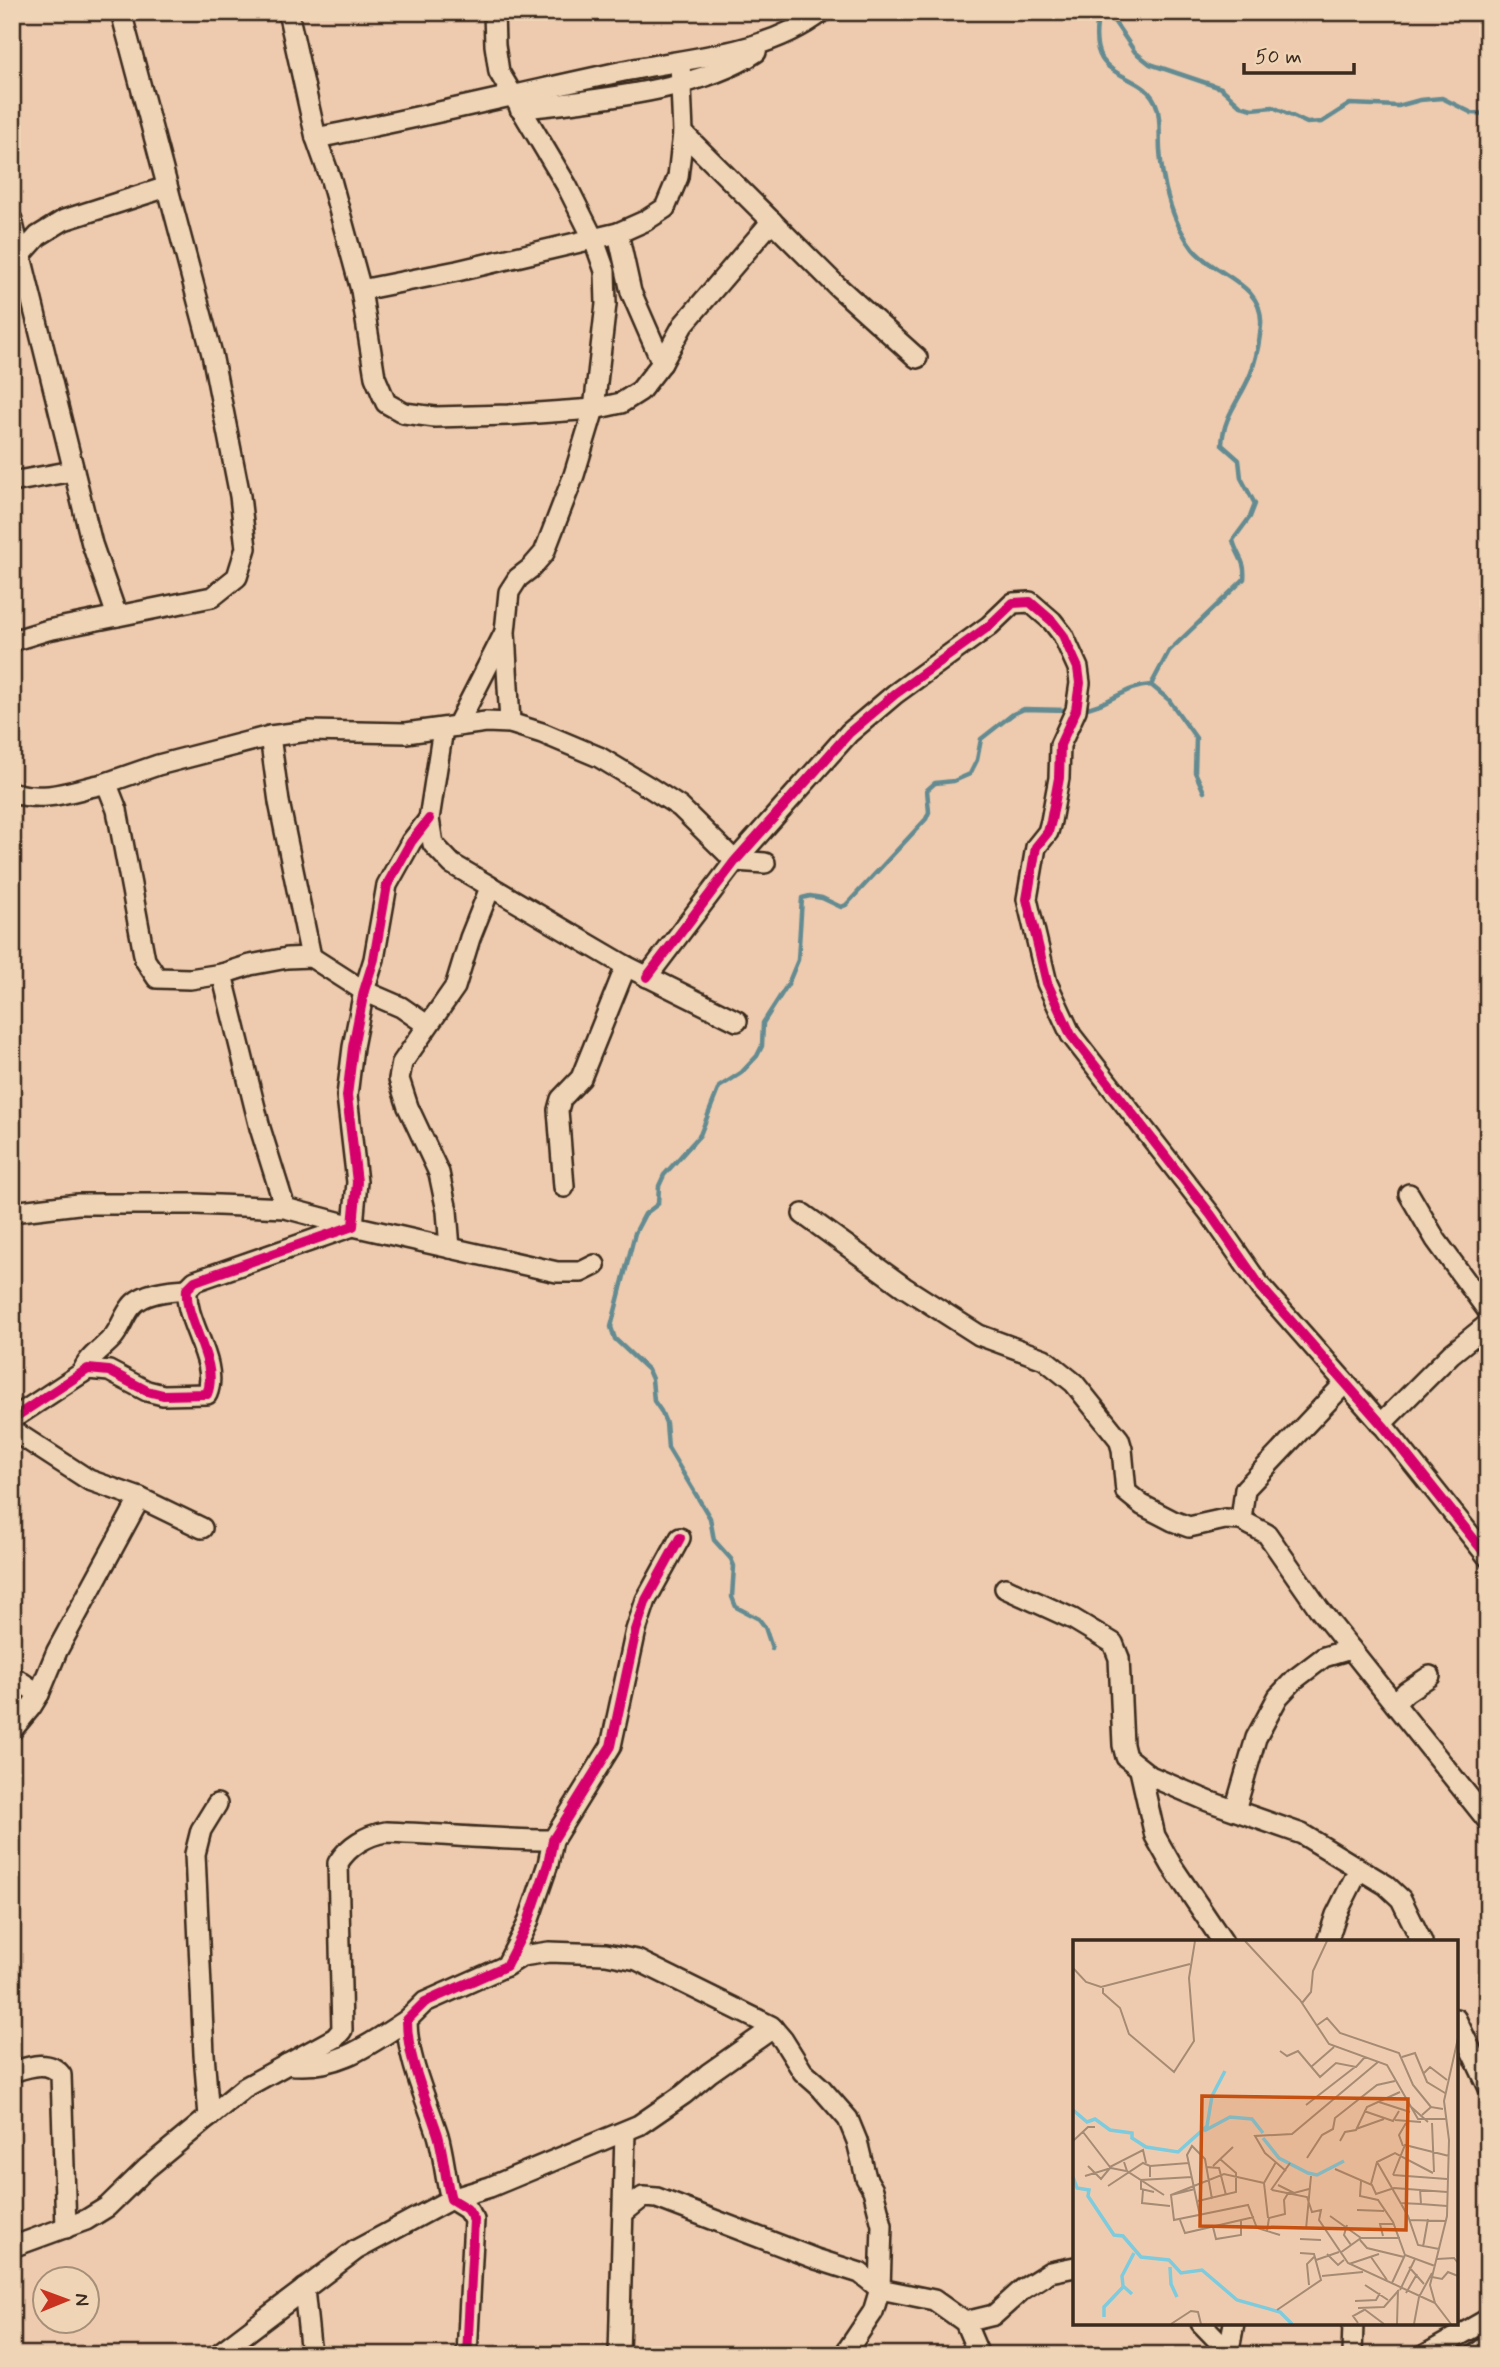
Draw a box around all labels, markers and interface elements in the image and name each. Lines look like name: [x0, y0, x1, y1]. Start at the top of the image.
scale bar: [1244, 32, 1355, 76]
text: 50 m: [1255, 43, 1302, 71]
inset map: [1073, 1940, 1458, 2325]
north arrow: [32, 2266, 102, 2336]
text: N: [69, 2293, 94, 2306]

